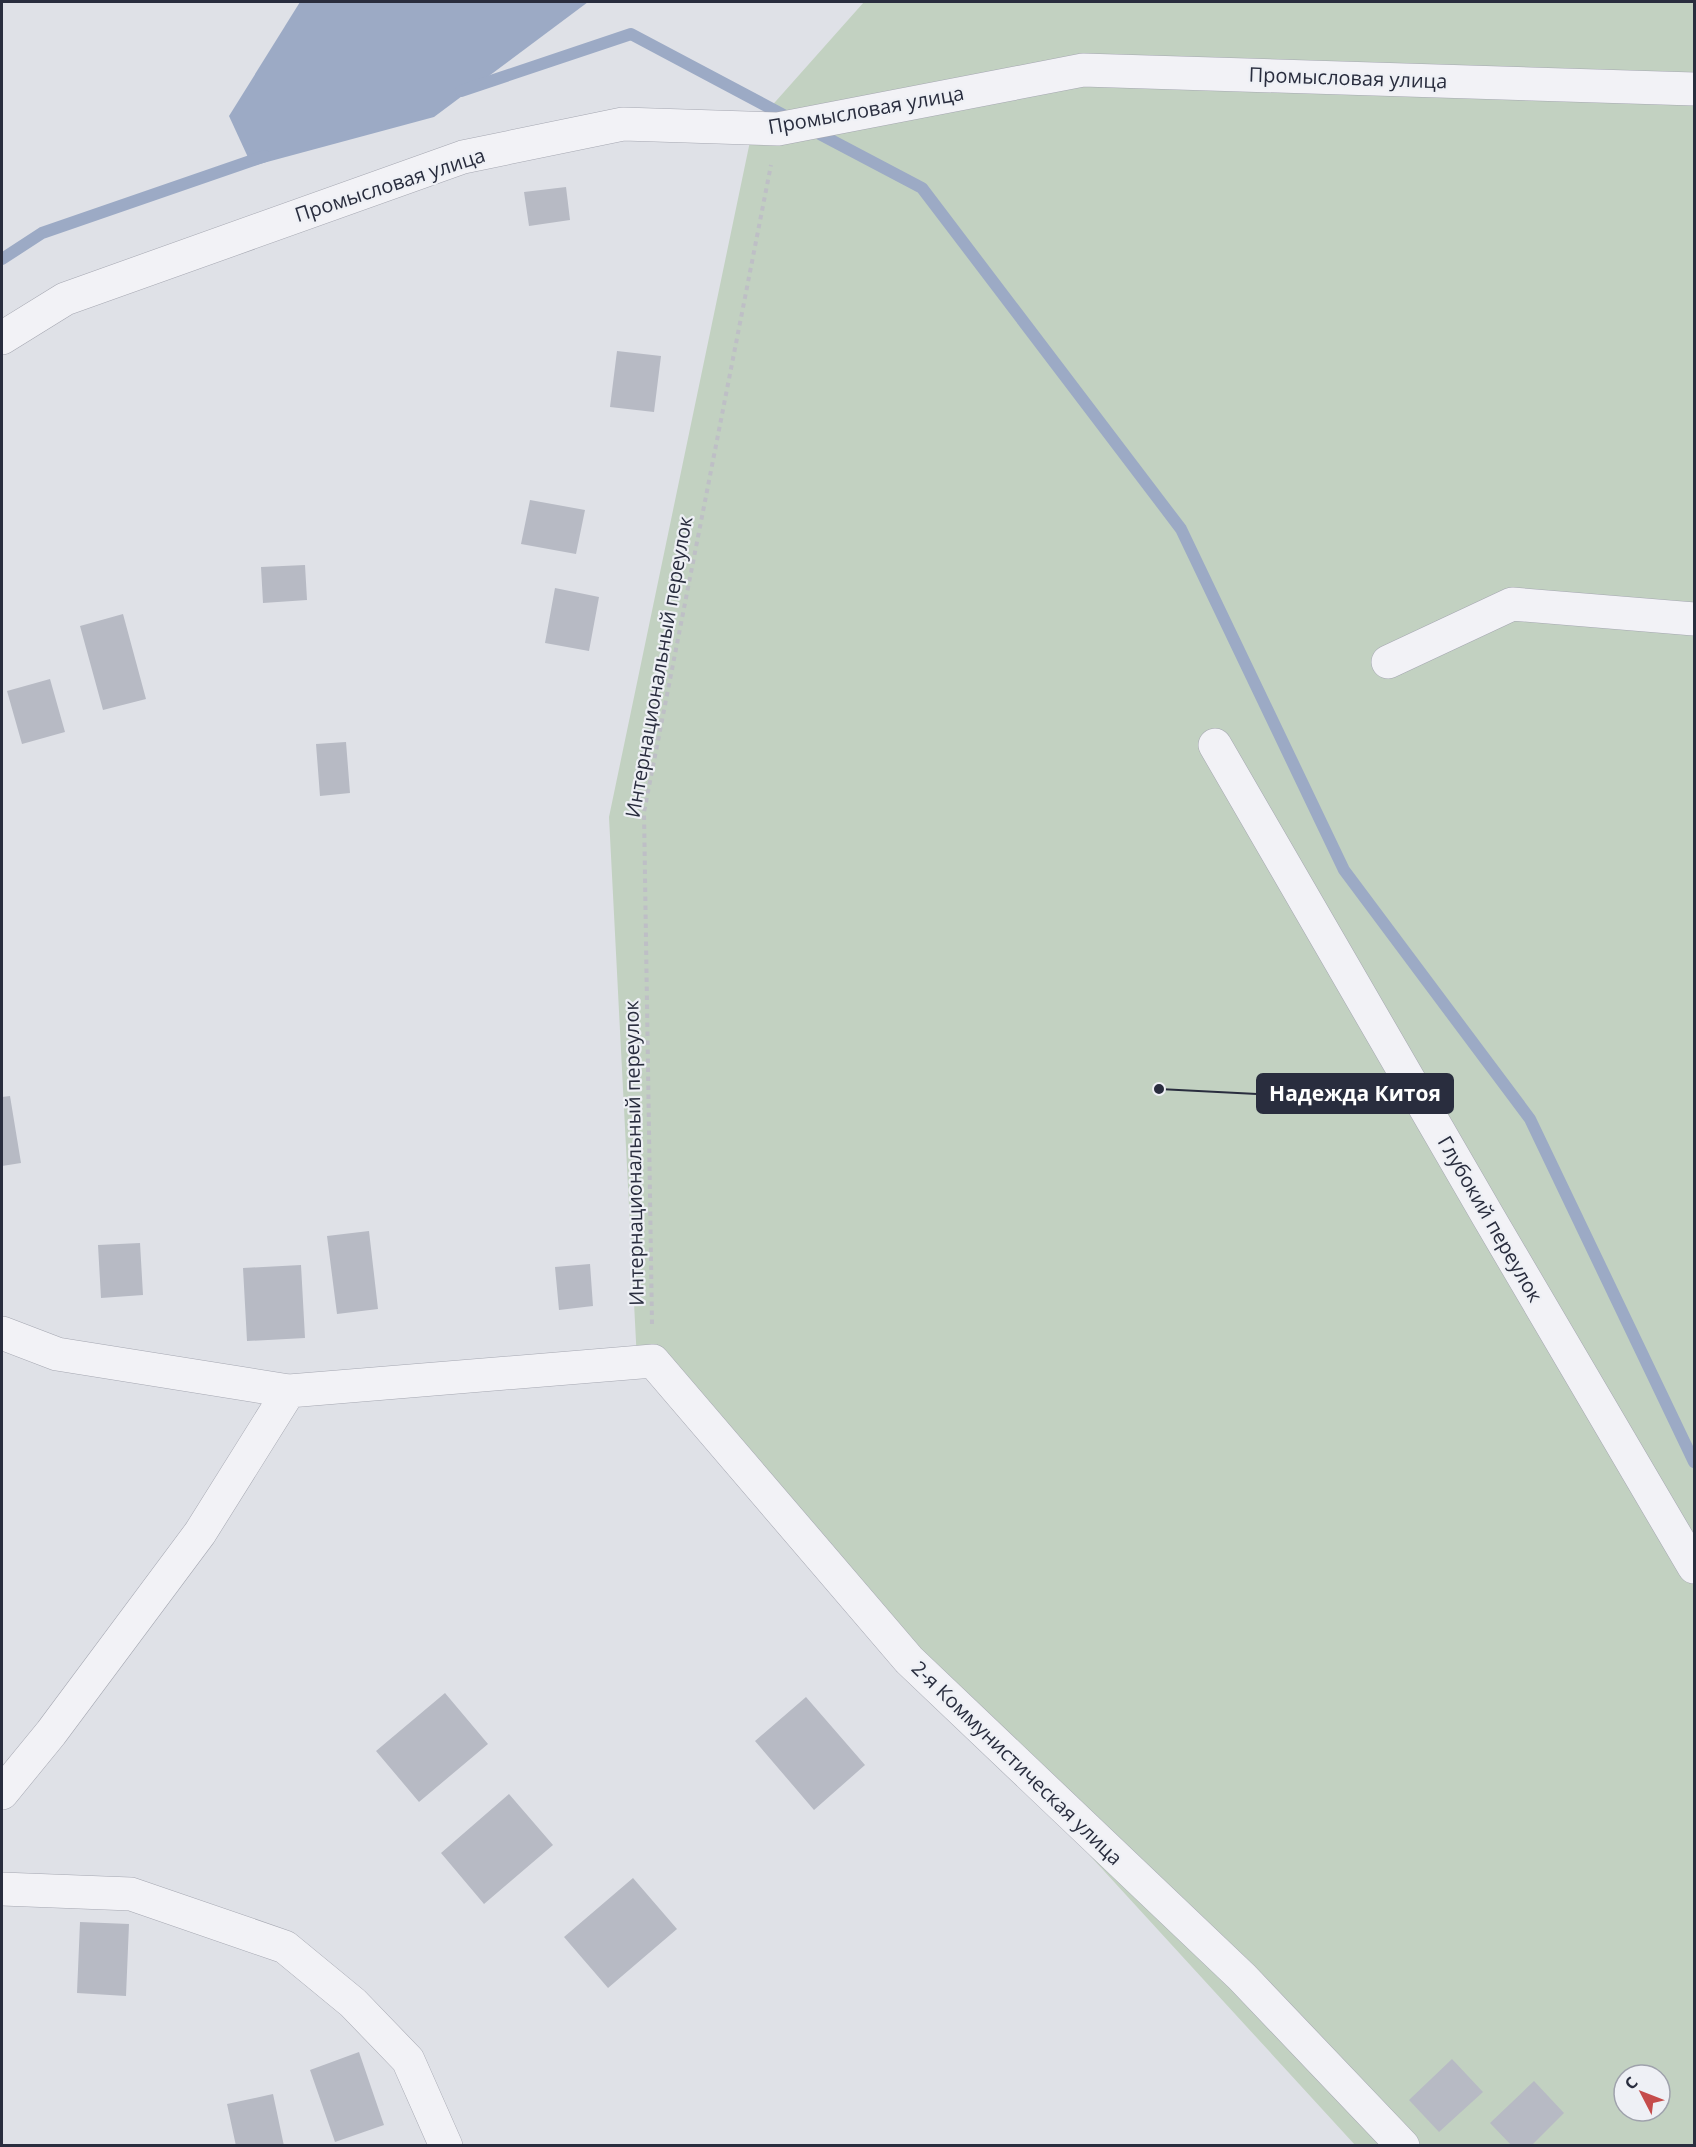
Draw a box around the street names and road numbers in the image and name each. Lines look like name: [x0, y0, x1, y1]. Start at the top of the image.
street label: Промысловая улица: [1248, 61, 1448, 94]
street label: Промысловая улица: [766, 79, 966, 140]
street label: Промысловая улица: [291, 141, 488, 228]
street label: Интернациональный переулок: [619, 513, 698, 820]
street label: Интернациональный переулок: [617, 999, 650, 1306]
street label: Глубокий переулок: [1432, 1131, 1549, 1307]
street label: 2-я Коммунистическая улица: [906, 1655, 1129, 1871]

